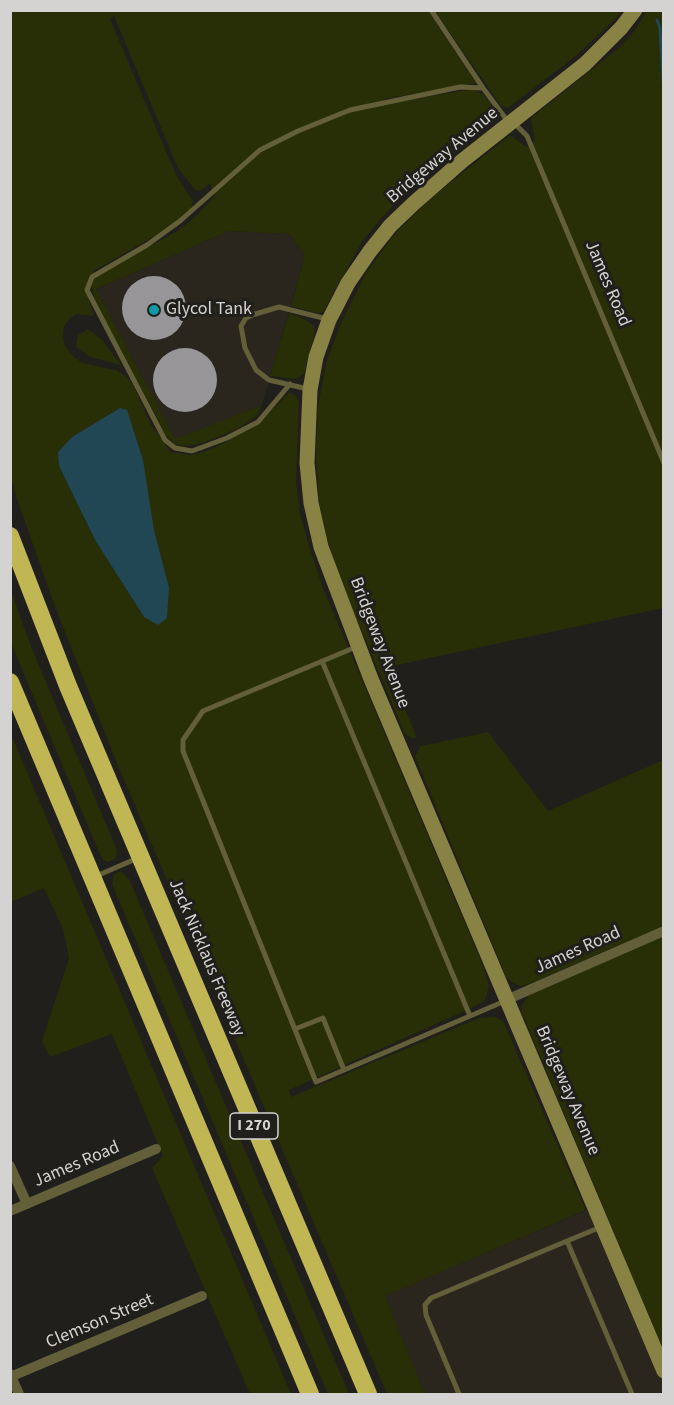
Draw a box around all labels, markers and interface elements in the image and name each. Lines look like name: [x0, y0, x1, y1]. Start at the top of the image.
street label: Bridgeway Avenue: [383, 103, 503, 209]
street label: James Road: [579, 238, 635, 330]
place label: Glycol Tank: [166, 299, 252, 321]
marker: Glycol Tank: [147, 303, 161, 317]
street label: Bridgeway Avenue: [344, 575, 414, 711]
street label: Jack Nicklaus Freeway: [163, 876, 249, 1040]
street label: James Road: [532, 923, 624, 979]
street label: Bridgeway Avenue: [530, 1023, 604, 1159]
road number: I 270: [230, 1113, 278, 1139]
street label: James Road: [31, 1137, 123, 1193]
street label: Clemson Street: [43, 1290, 157, 1354]

